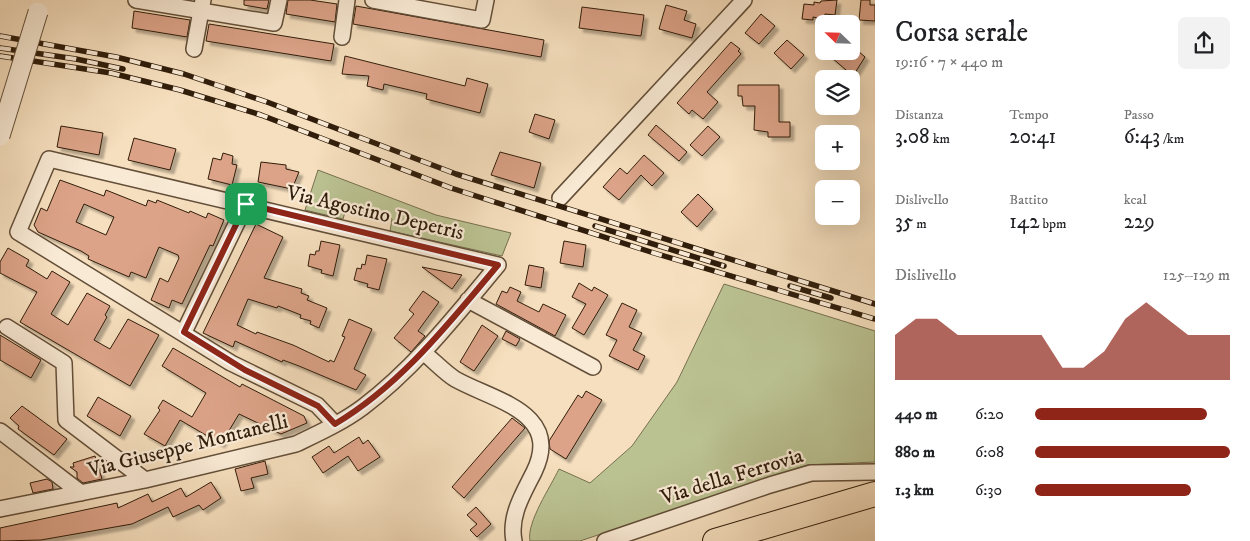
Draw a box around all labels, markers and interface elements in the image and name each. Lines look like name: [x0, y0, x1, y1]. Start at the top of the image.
north arrow: [815, 15, 860, 60]
map controls: [815, 15, 860, 225]
text: Corsa serale: [895, 15, 1028, 50]
button: share: [1178, 17, 1230, 69]
text: 19:16 · 7 × 440 m: [895, 52, 1003, 72]
button: layers: [815, 70, 860, 115]
text: Distanza: [895, 106, 943, 124]
text: Tempo: [1009, 106, 1049, 124]
text: Passo: [1124, 106, 1154, 124]
text: 3.08: [895, 124, 930, 150]
text: 20:41: [1009, 124, 1056, 150]
text: 6:43: [1124, 124, 1160, 150]
button: +: [815, 125, 860, 170]
text: km: [930, 130, 950, 148]
text: /km: [1160, 130, 1184, 148]
street label: Via Agostino Depetris: [283, 180, 466, 246]
button: −: [815, 180, 860, 225]
pin: [225, 183, 267, 225]
icon: arrive: [232, 190, 260, 218]
text: Dislivello: [895, 191, 949, 209]
text: Battito: [1009, 191, 1048, 209]
text: kcal: [1124, 191, 1147, 209]
text: 35: [895, 209, 913, 235]
text: 142: [1009, 209, 1039, 235]
text: 229: [1124, 209, 1155, 235]
text: m: [913, 215, 927, 233]
text: bpm: [1039, 215, 1067, 233]
text: Dislivello: [895, 265, 956, 285]
text: 125–129 m: [1163, 265, 1230, 285]
text: 440 m: [895, 404, 937, 424]
text: 6:20: [975, 404, 1004, 424]
street label: Via Giuseppe Montanelli: [84, 409, 291, 484]
text: 880 m: [895, 442, 935, 462]
text: 6:08: [975, 442, 1004, 462]
street label: Via della Ferrovia: [657, 443, 806, 511]
text: 1.3 km: [895, 480, 934, 500]
text: 6:30: [975, 480, 1002, 500]

